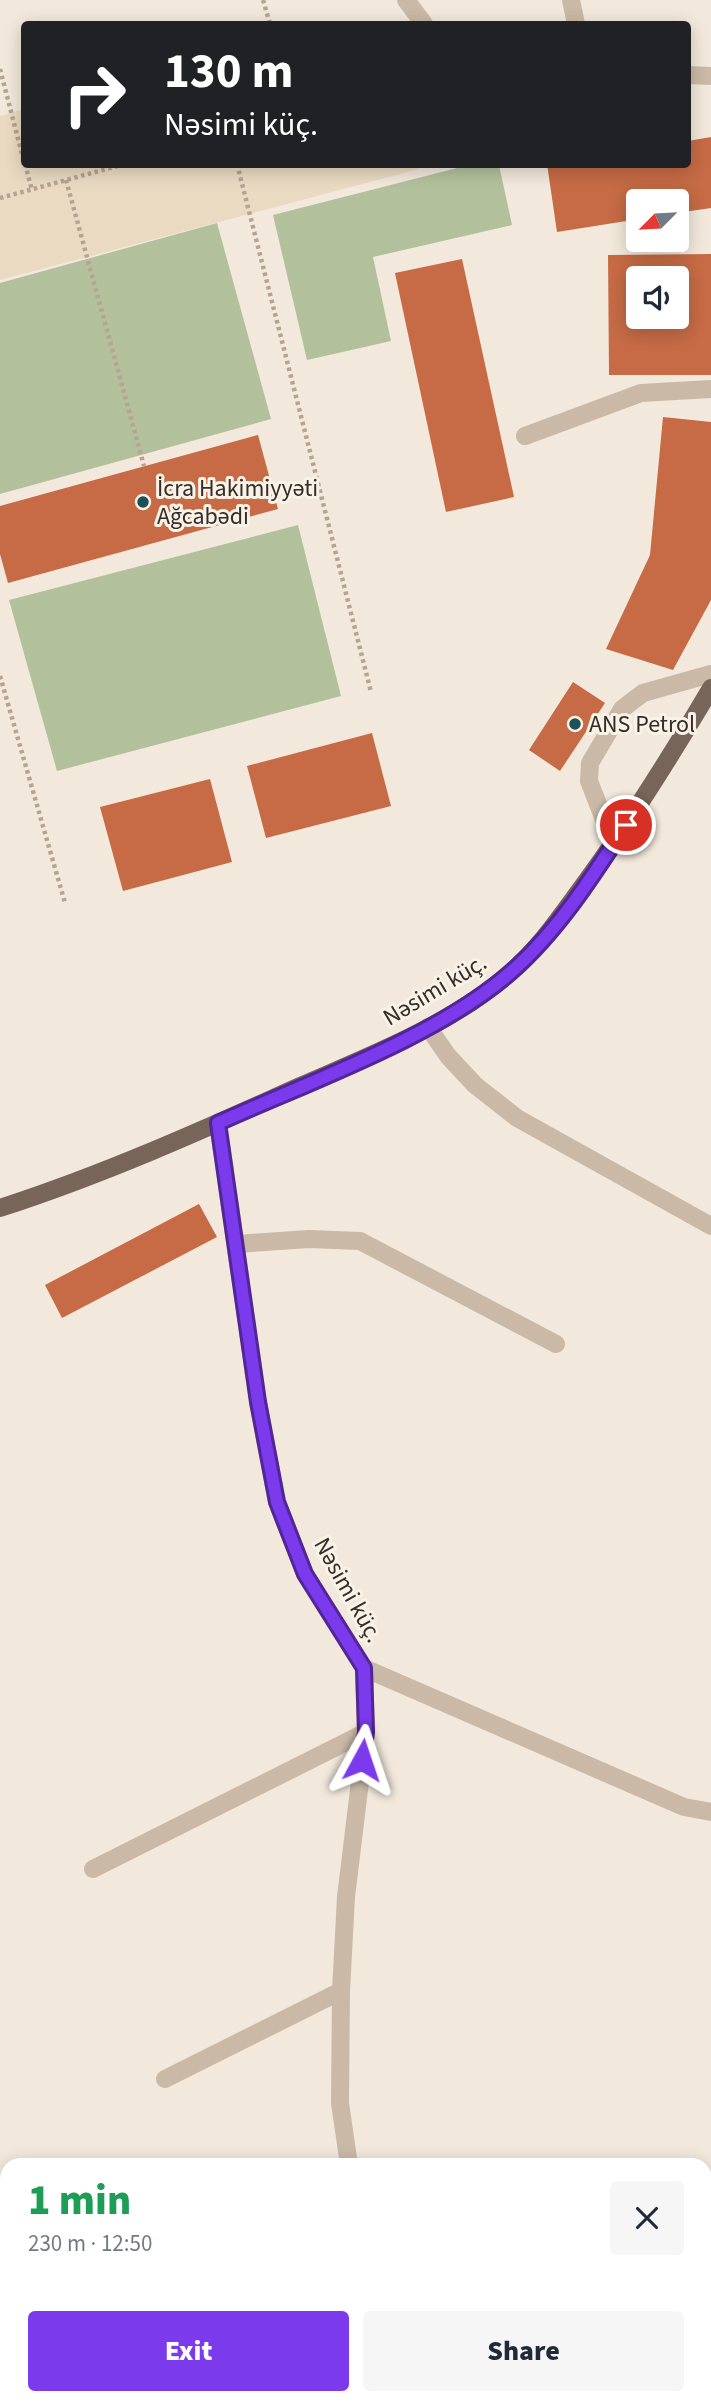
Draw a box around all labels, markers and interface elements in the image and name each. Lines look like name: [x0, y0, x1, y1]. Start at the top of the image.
text: 130 m: [164, 37, 293, 107]
icon: right: [49, 49, 140, 140]
text: Nəsimi küç.: [164, 102, 318, 148]
north arrow: [626, 189, 690, 252]
map controls: [626, 189, 689, 329]
button: sound: [626, 266, 689, 329]
place label: İcra Hakimiyyəti Ağcabədi: [157, 471, 318, 534]
marker: İcra Hakimiyyəti Ağcabədi: [135, 494, 151, 510]
place label: ANS Petrol: [589, 707, 695, 742]
marker: ANS Petrol: [567, 716, 583, 732]
pin: [596, 795, 656, 855]
icon: arrive: [607, 806, 645, 844]
street label: Nəsimi küç.: [376, 945, 494, 1035]
street label: Nəsimi küç.: [305, 1531, 391, 1649]
position arrow: [325, 1723, 399, 1797]
text: 1 min: [28, 2171, 131, 2231]
button: close: [610, 2181, 684, 2255]
text: 230 m · 12:50: [28, 2227, 152, 2260]
button: Exit: [28, 2311, 349, 2391]
button: Share: [363, 2311, 684, 2391]

